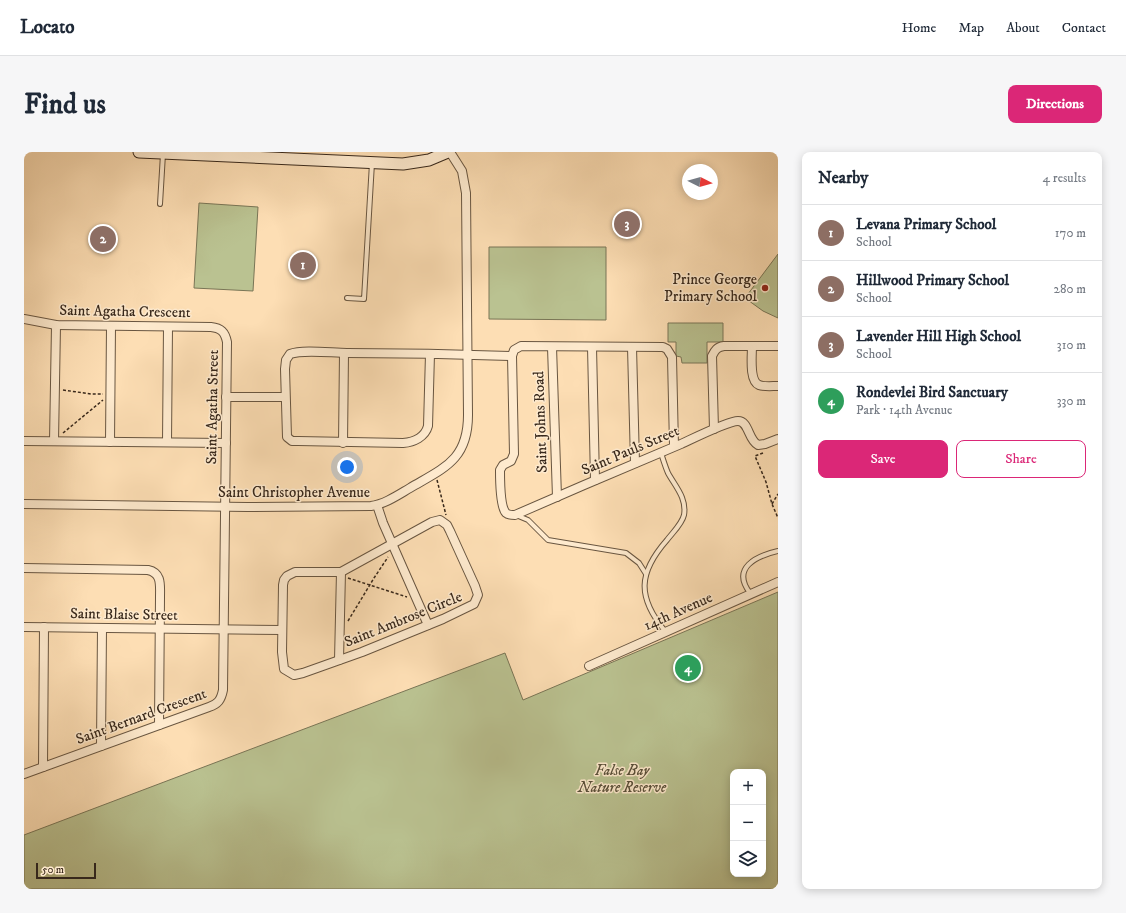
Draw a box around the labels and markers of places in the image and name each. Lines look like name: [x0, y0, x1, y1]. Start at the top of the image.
pin: 3: [614, 209, 640, 239]
pin: 2: [90, 224, 116, 254]
pin: 1: [290, 250, 316, 280]
place label: Prince George Primary School: [664, 270, 757, 306]
marker: Prince George Primary School: [760, 283, 770, 293]
pin: 4: [675, 653, 701, 683]

